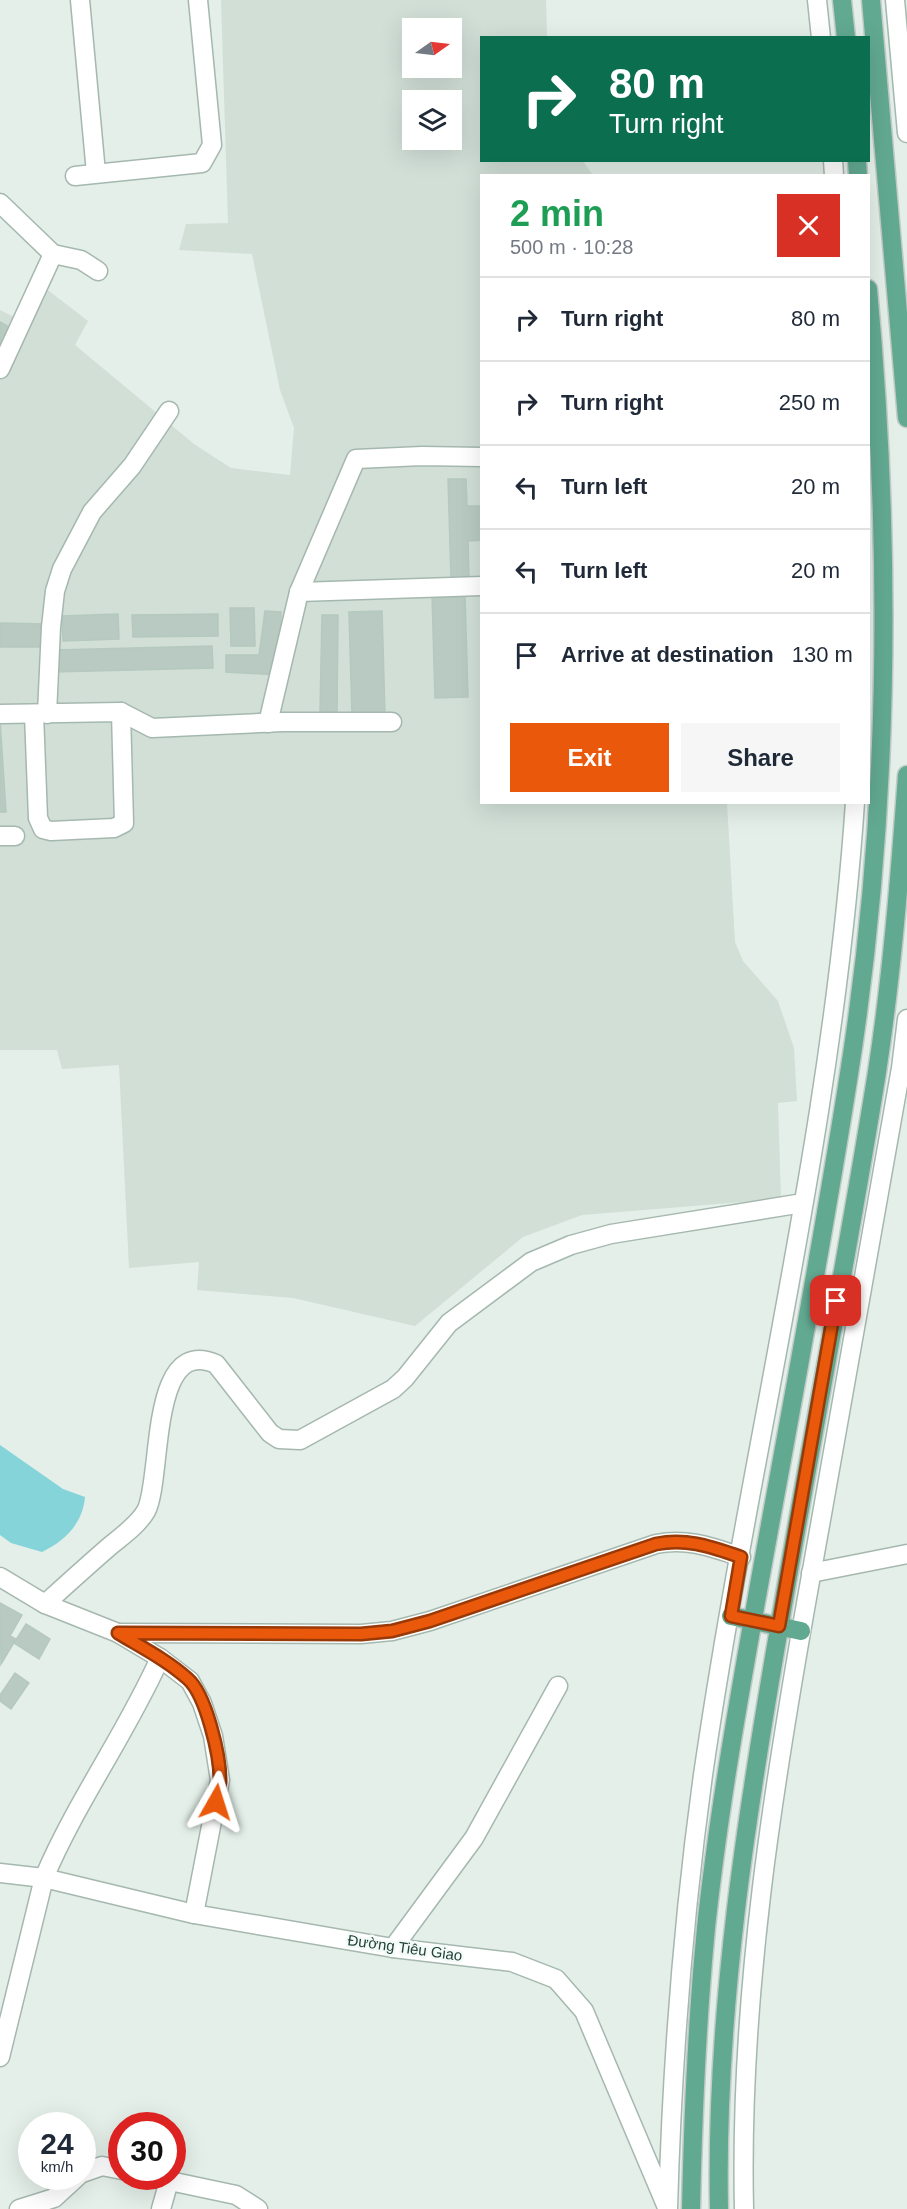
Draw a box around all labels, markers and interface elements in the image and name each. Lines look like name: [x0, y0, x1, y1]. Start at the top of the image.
north arrow: [402, 18, 462, 78]
map controls: [402, 18, 462, 150]
icon: right: [510, 60, 588, 138]
text: 80 m: [609, 60, 705, 107]
button: layers: [402, 90, 462, 150]
text: Turn right: [609, 109, 724, 139]
text: 2 min: [510, 193, 604, 234]
button: close: [777, 194, 840, 257]
text: 500 m · 10:28: [510, 236, 633, 258]
icon: right: [510, 303, 543, 336]
text: Turn right: [561, 306, 663, 331]
text: 80 m: [791, 306, 840, 331]
icon: right: [510, 387, 543, 420]
text: Turn right: [561, 390, 663, 415]
text: 250 m: [779, 390, 840, 415]
icon: left: [510, 471, 543, 504]
text: Turn left: [561, 474, 647, 499]
text: 20 m: [791, 474, 840, 499]
icon: left: [510, 555, 543, 588]
text: Turn left: [561, 558, 647, 583]
text: 20 m: [791, 558, 840, 583]
icon: arrive: [510, 639, 543, 672]
text: Arrive at destination: [561, 642, 774, 667]
text: 130 m: [792, 642, 853, 667]
button: Exit: [510, 723, 669, 792]
button: Share: [681, 723, 840, 792]
pin: [810, 1275, 861, 1326]
icon: arrive: [819, 1284, 852, 1317]
position arrow: [184, 1770, 248, 1834]
street label: Đường Tiêu Giao: [347, 1931, 464, 1964]
speed limit sign: 30: [108, 2112, 186, 2190]
text: 24: [40, 2127, 74, 2160]
text: km/h: [41, 2158, 73, 2175]

